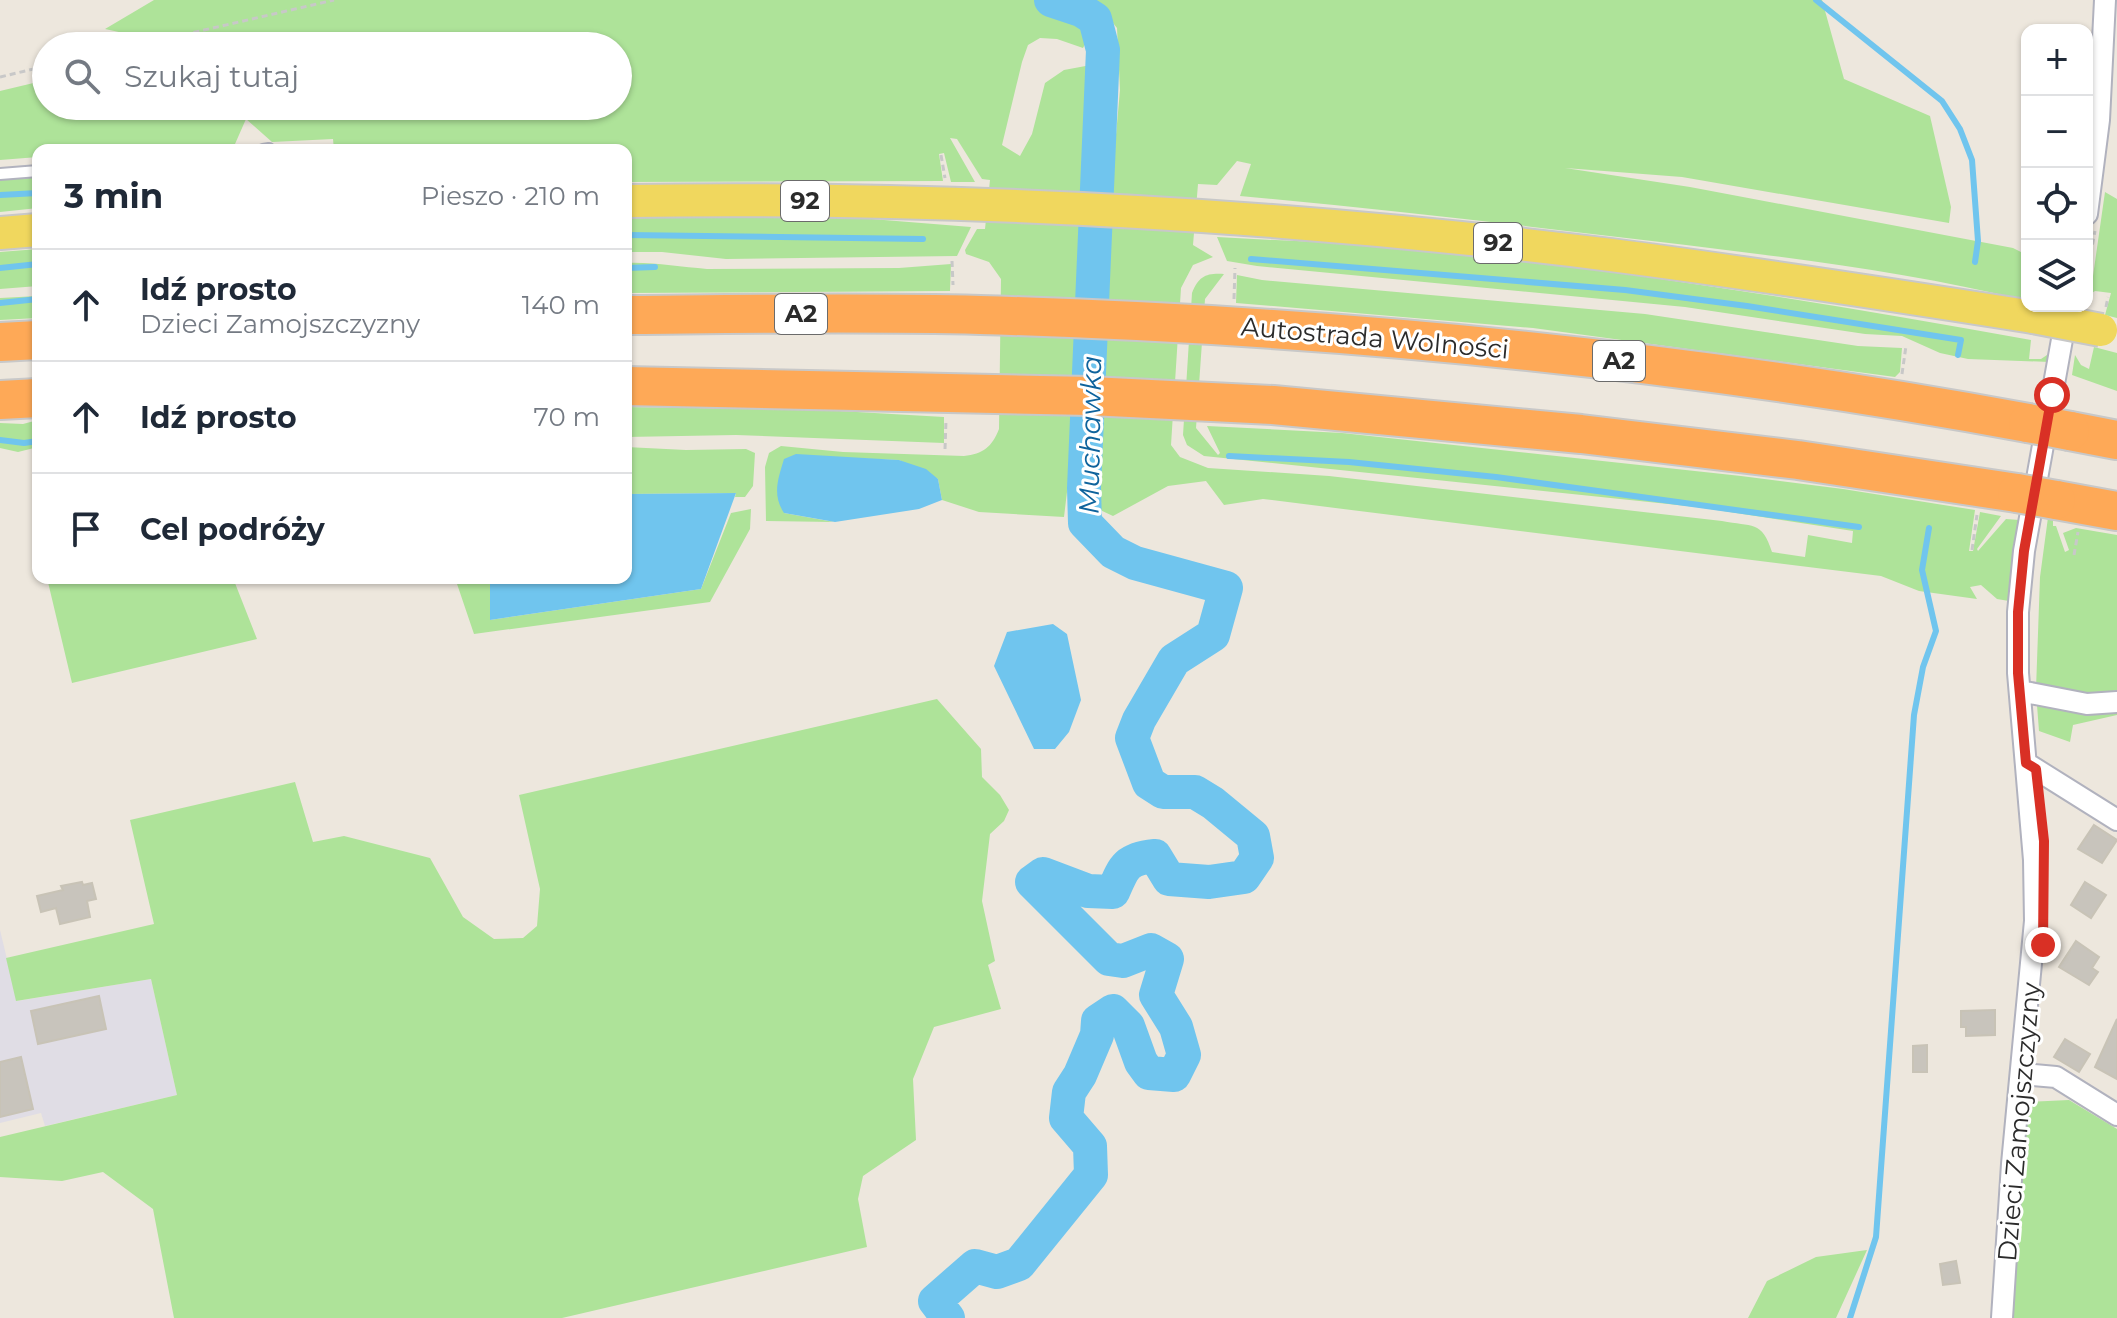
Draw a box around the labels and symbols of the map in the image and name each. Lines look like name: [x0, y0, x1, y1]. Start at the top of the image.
road number: 92: [781, 181, 829, 221]
road number: 92: [1474, 223, 1522, 263]
road number: A2: [775, 294, 827, 334]
street label: Autostrada Wolności: [1240, 310, 1510, 366]
road number: A2: [1593, 341, 1645, 381]
water label: Muchawka: [1072, 355, 1108, 515]
route start: [2034, 377, 2070, 413]
route end: [2025, 927, 2061, 963]
street label: Dzieci Zamojszczyzny: [1991, 980, 2047, 1263]

